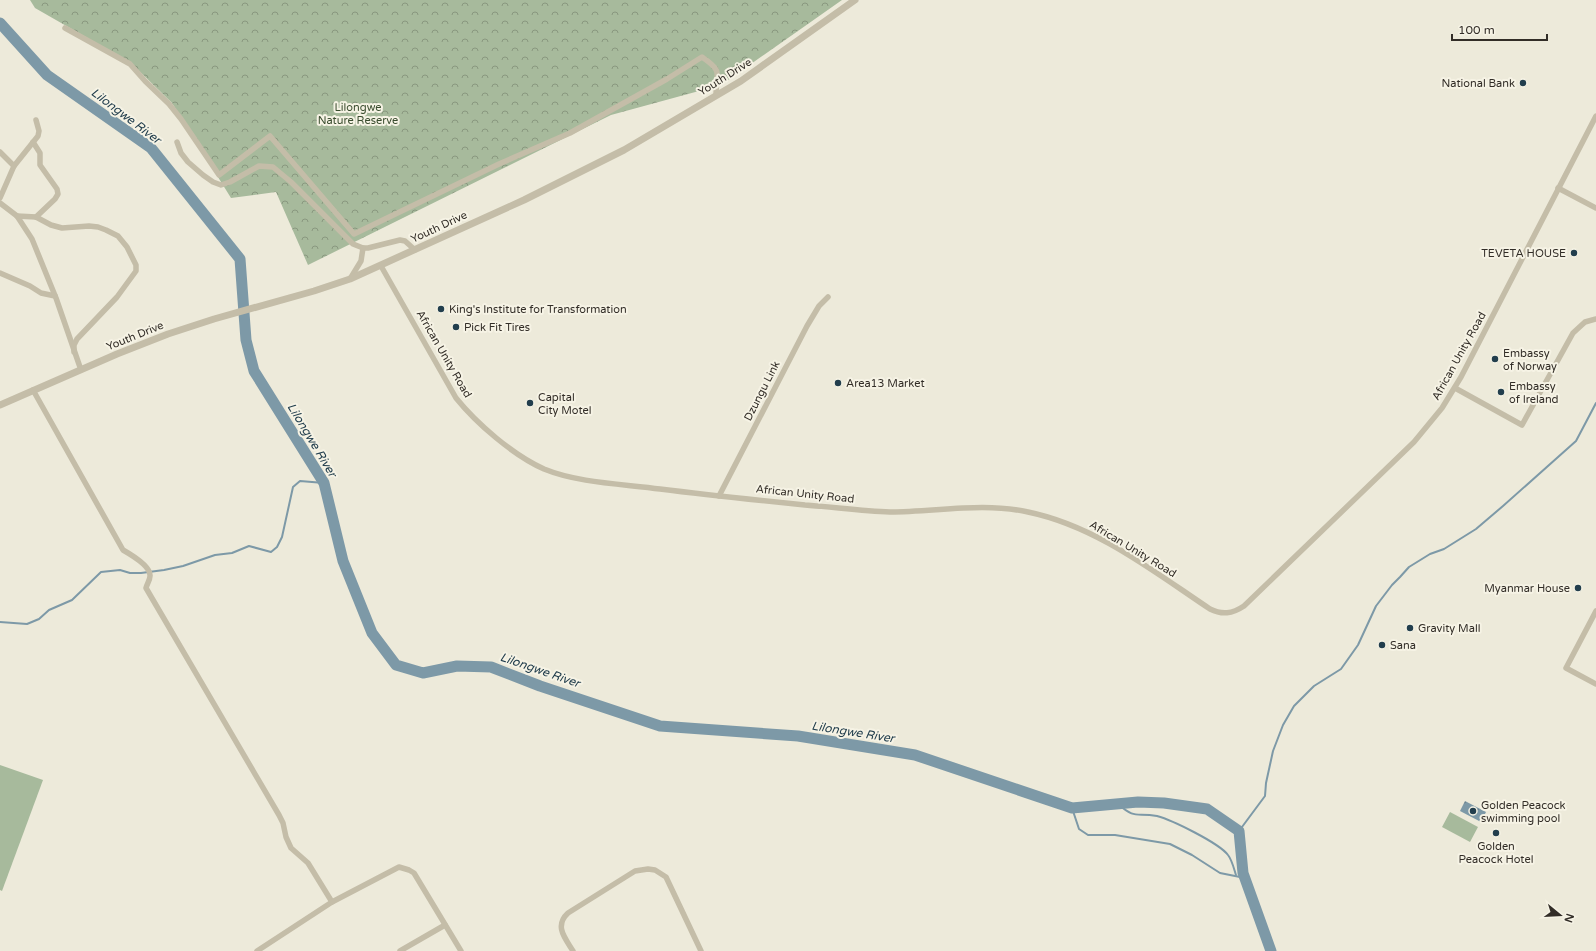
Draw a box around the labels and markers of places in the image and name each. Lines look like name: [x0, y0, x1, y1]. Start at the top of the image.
place label: National Bank: [1442, 77, 1515, 90]
marker: National Bank: [1518, 78, 1528, 88]
place label: TEVETA HOUSE: [1481, 247, 1566, 260]
marker: TEVETA HOUSE: [1569, 248, 1579, 258]
place label: King's Institute for Transformation: [449, 303, 627, 316]
marker: King's Institute for Transformation: [436, 304, 446, 314]
place label: Pick Fit Tires: [464, 321, 530, 334]
marker: Pick Fit Tires: [451, 322, 461, 332]
place label: Embassy of Norway: [1503, 347, 1557, 373]
marker: Embassy of Norway: [1490, 354, 1500, 364]
place label: Area13 Market: [846, 377, 925, 390]
marker: Area13 Market: [833, 378, 843, 388]
place label: Embassy of Ireland: [1509, 380, 1559, 406]
marker: Embassy of Ireland: [1496, 387, 1506, 397]
place label: Capital City Motel: [538, 391, 592, 417]
marker: Capital City Motel: [525, 398, 535, 408]
place label: Myanmar House: [1484, 582, 1570, 595]
marker: Myanmar House: [1573, 583, 1583, 593]
place label: Gravity Mall: [1418, 622, 1480, 635]
marker: Gravity Mall: [1405, 623, 1415, 633]
place label: Sana: [1390, 639, 1416, 652]
marker: Sana: [1377, 640, 1387, 650]
place label: Golden Peacock swimming pool: [1481, 799, 1566, 825]
marker: Golden Peacock swimming pool: [1468, 806, 1478, 816]
marker: Golden Peacock Hotel: [1491, 828, 1501, 838]
place label: Golden Peacock Hotel: [1459, 840, 1533, 866]

